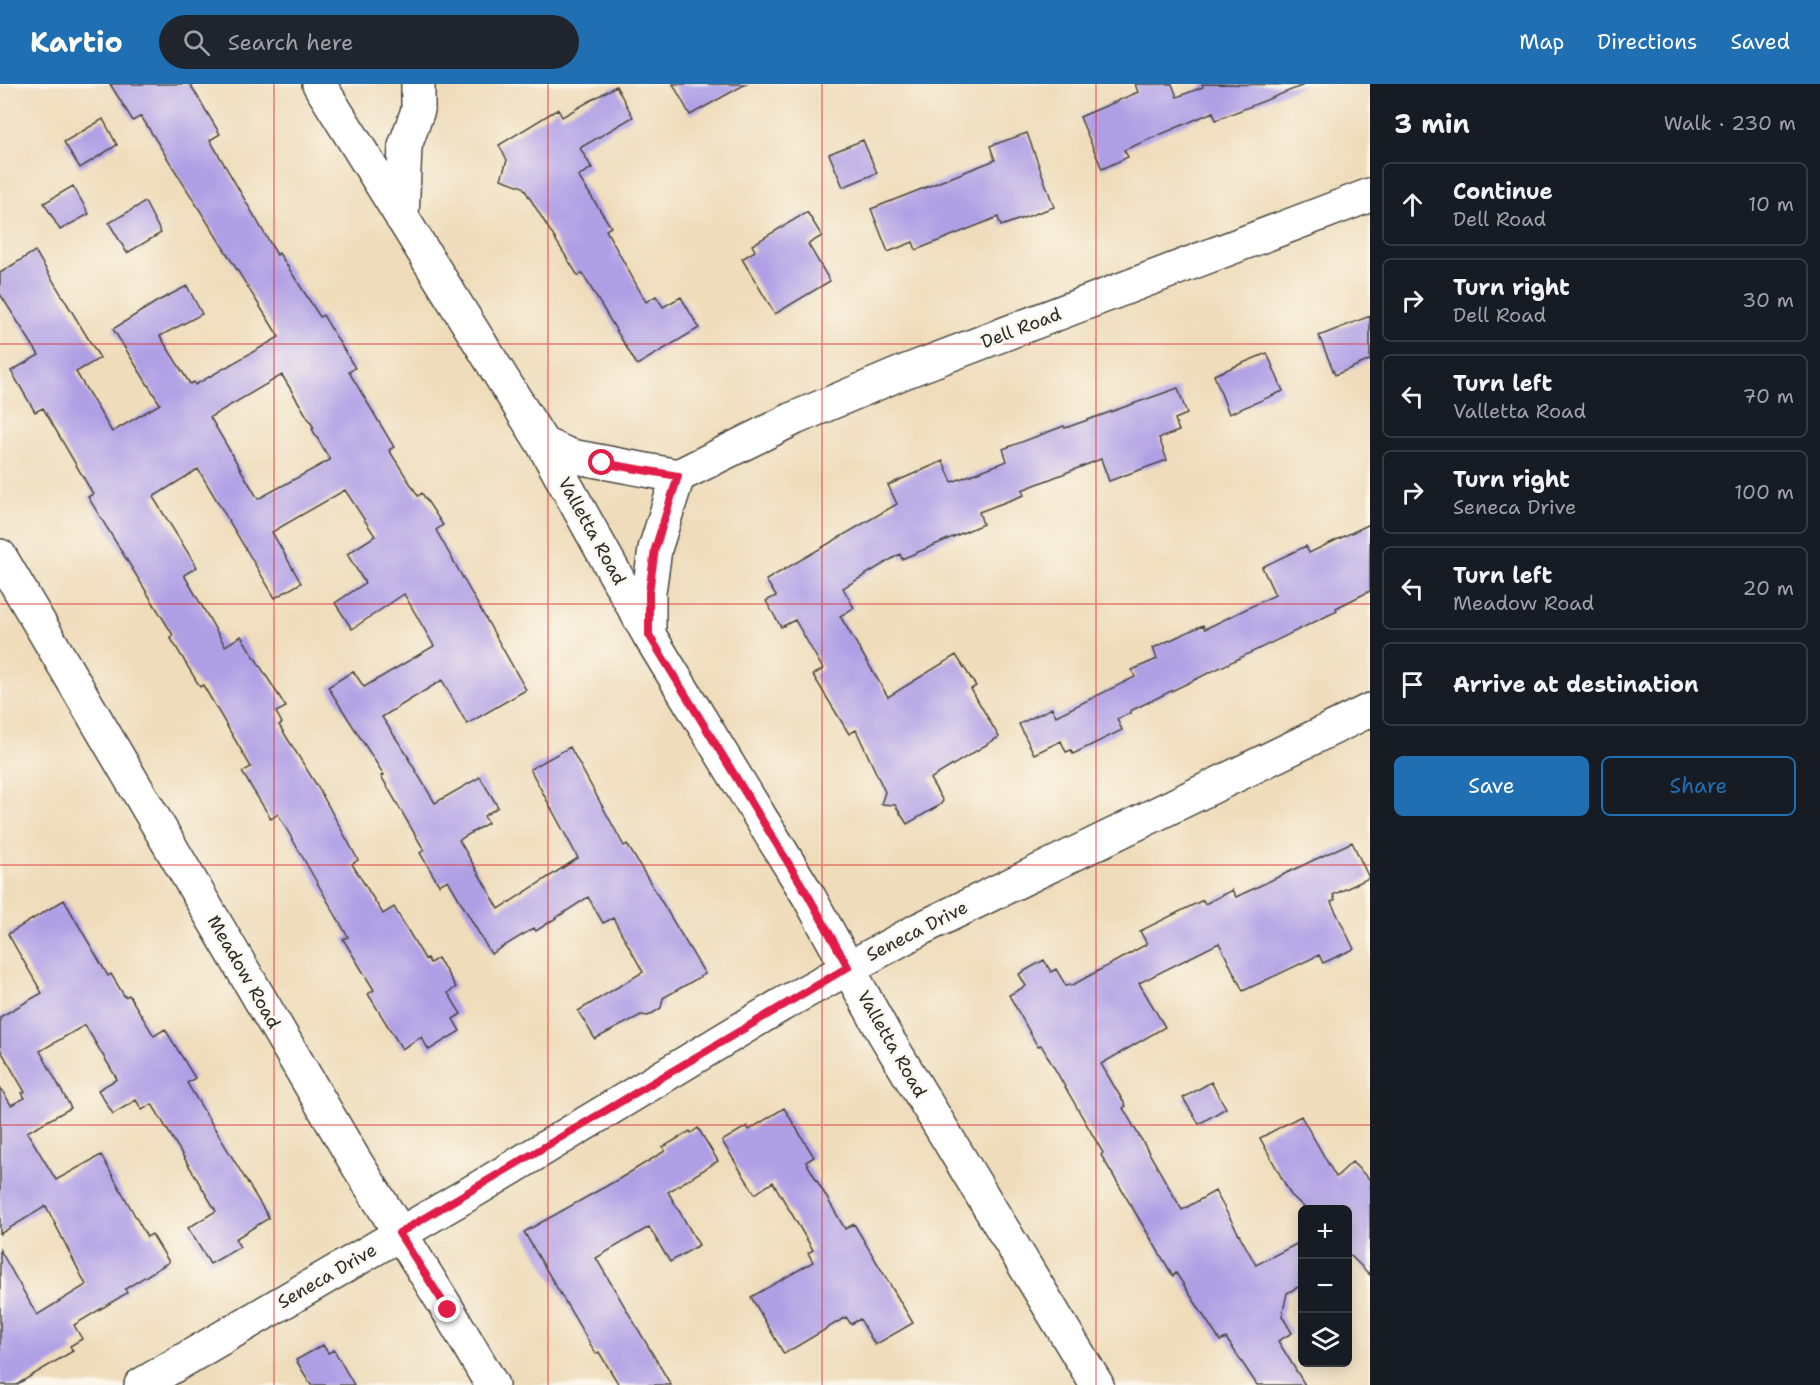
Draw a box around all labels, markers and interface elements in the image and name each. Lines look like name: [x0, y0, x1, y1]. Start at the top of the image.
search box: [159, 15, 579, 69]
text: Kartio: [30, 23, 123, 61]
icon: search: [180, 26, 213, 59]
text: Search here: [228, 28, 353, 57]
text: Map: [1519, 28, 1564, 56]
text: Directions: [1597, 28, 1697, 56]
text: Saved: [1730, 28, 1790, 56]
text: 3 min: [1394, 106, 1470, 141]
text: Walk · 230 m: [1664, 110, 1796, 136]
text: Continue: [1453, 177, 1553, 206]
icon: ahead: [1396, 188, 1429, 221]
text: 10 m: [1748, 191, 1794, 217]
text: Dell Road: [1453, 206, 1546, 232]
text: Turn right: [1453, 273, 1570, 302]
icon: right: [1396, 284, 1429, 317]
text: 30 m: [1742, 287, 1794, 313]
street label: Dell Road: [978, 302, 1064, 354]
text: Dell Road: [1453, 302, 1546, 328]
text: Turn left: [1453, 369, 1552, 398]
icon: left: [1396, 380, 1429, 413]
text: 70 m: [1742, 383, 1794, 409]
text: Valletta Road: [1453, 398, 1586, 424]
route start: [588, 449, 614, 475]
text: Turn right: [1453, 465, 1570, 494]
street label: Valletta Road: [552, 473, 632, 589]
icon: right: [1396, 476, 1429, 509]
text: 100 m: [1734, 479, 1794, 505]
text: Seneca Drive: [1453, 494, 1576, 520]
text: Turn left: [1453, 561, 1552, 590]
icon: left: [1396, 572, 1429, 605]
text: 20 m: [1743, 575, 1794, 601]
text: Meadow Road: [1453, 590, 1594, 616]
icon: arrive: [1396, 668, 1429, 701]
text: Arrive at destination: [1453, 670, 1699, 699]
button: Save: [1394, 756, 1589, 816]
button: Share: [1601, 756, 1796, 816]
street label: Seneca Drive: [862, 895, 972, 967]
street label: Meadow Road: [202, 911, 286, 1033]
street label: Valletta Road: [852, 986, 932, 1102]
map controls: [1298, 1205, 1352, 1367]
button: +: [1298, 1205, 1352, 1259]
street label: Seneca Drive: [273, 1238, 381, 1314]
button: −: [1298, 1259, 1352, 1313]
route end: [434, 1296, 460, 1322]
button: layers: [1298, 1313, 1352, 1367]

